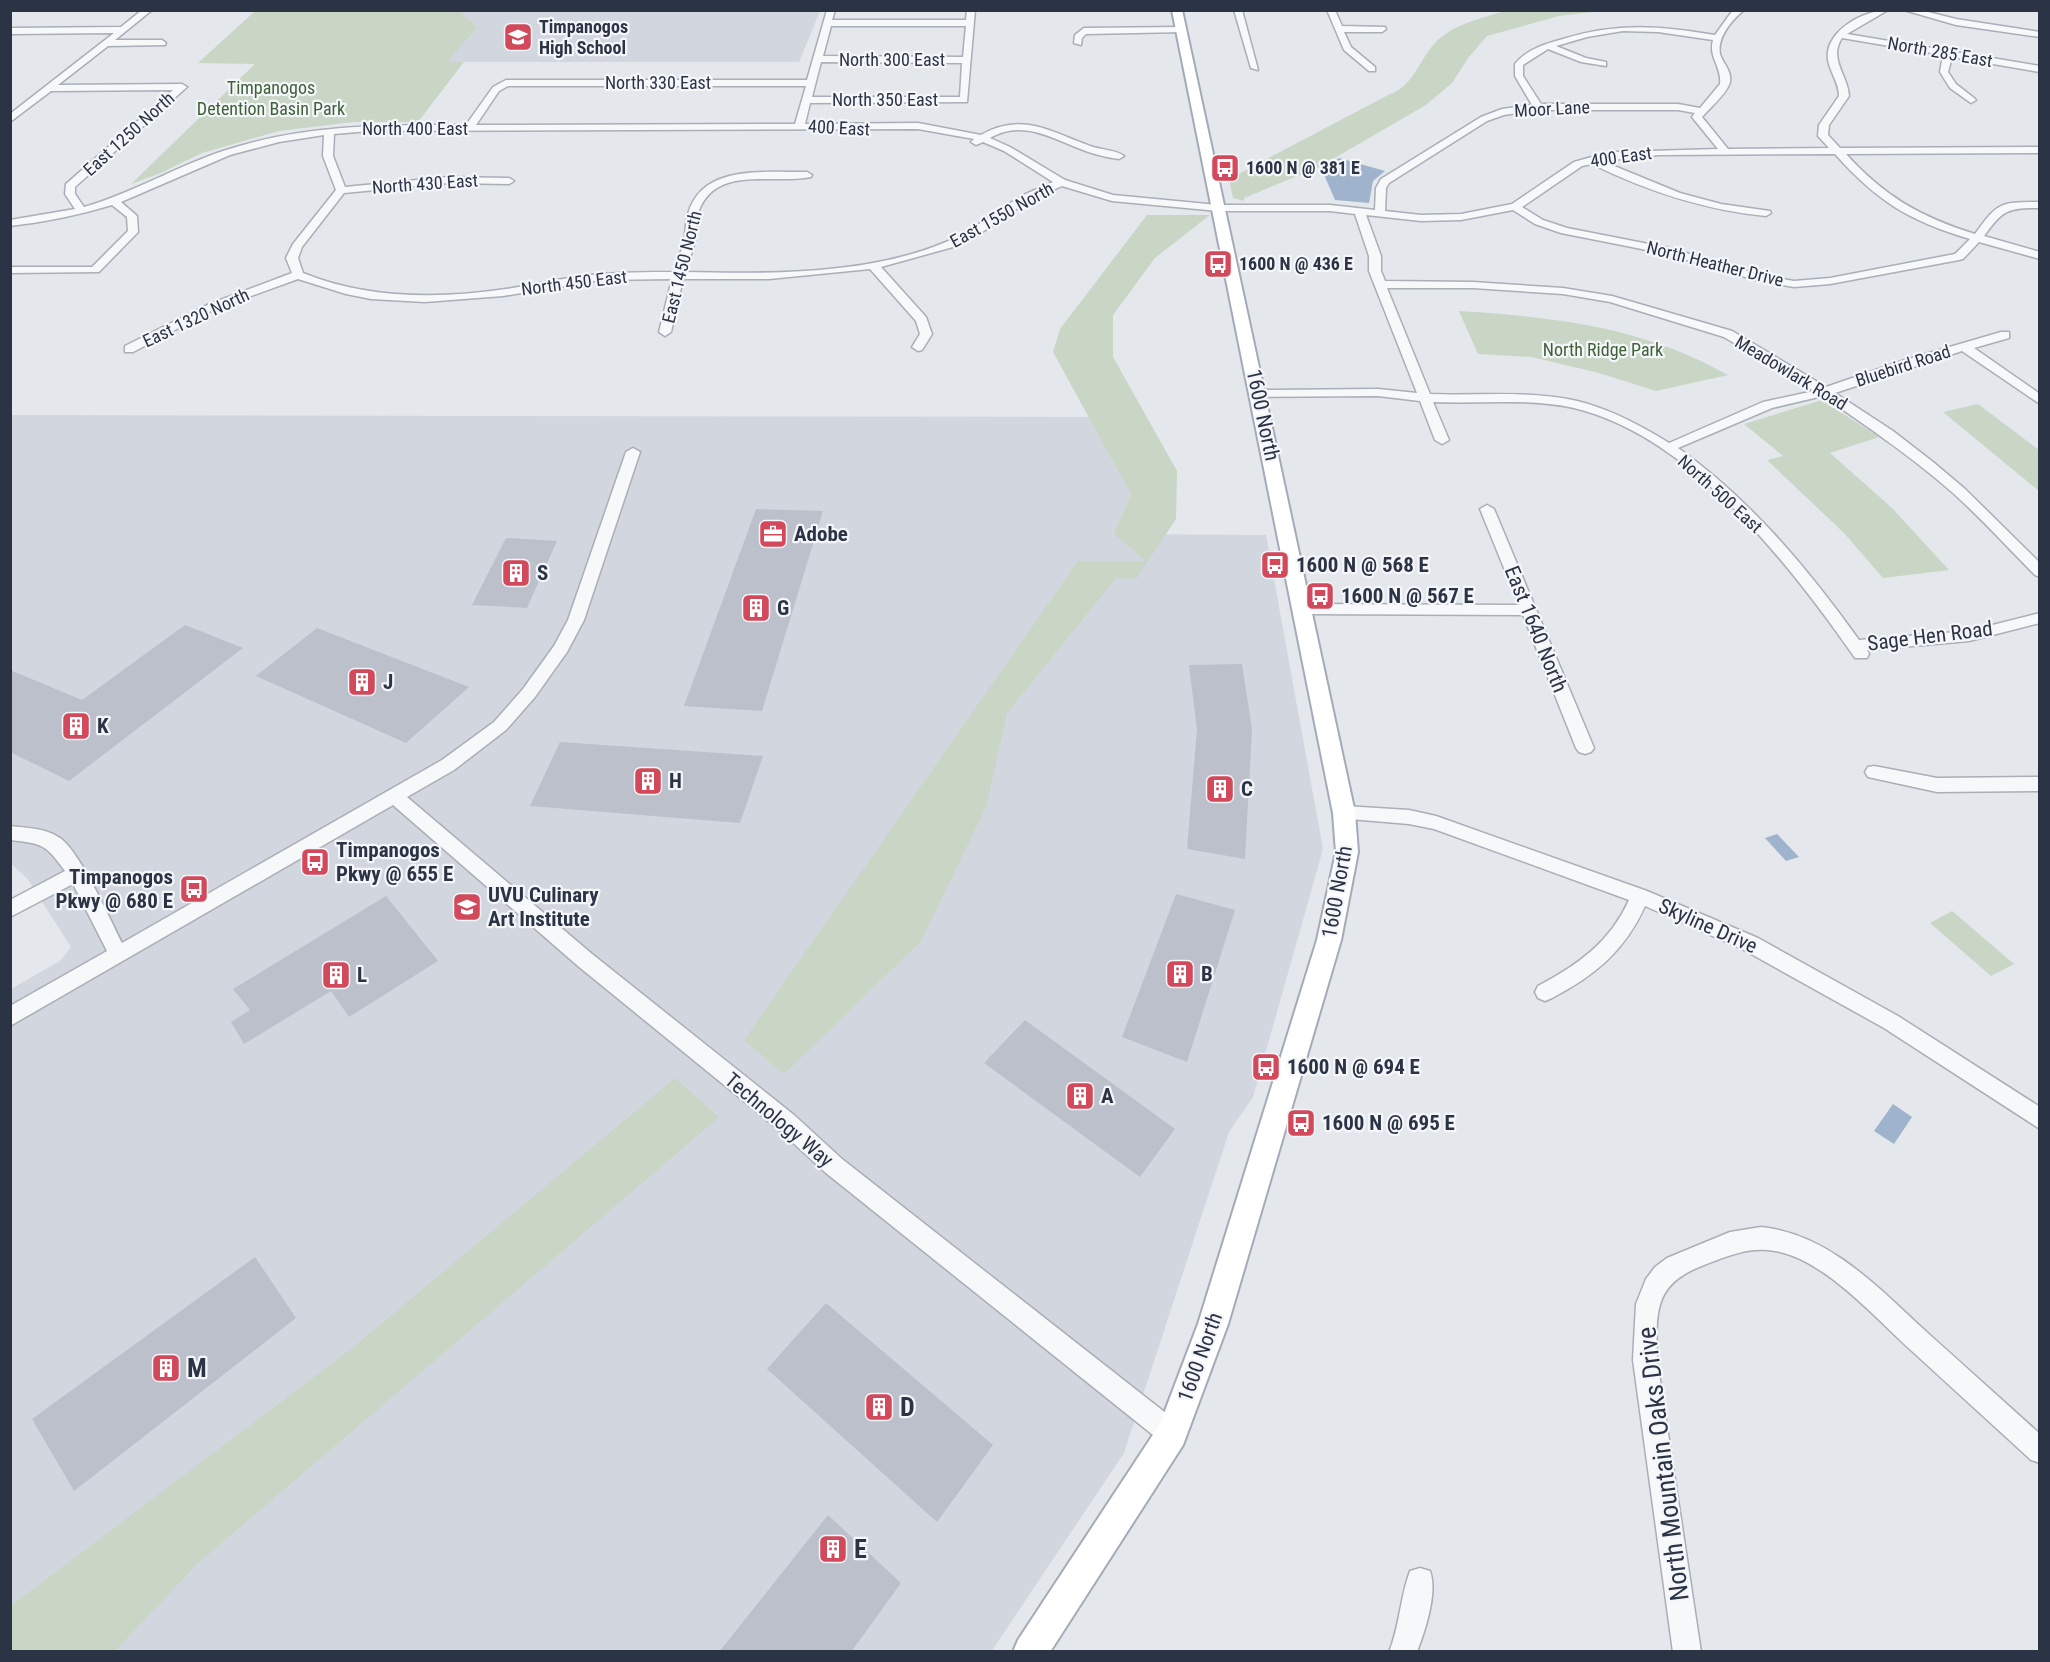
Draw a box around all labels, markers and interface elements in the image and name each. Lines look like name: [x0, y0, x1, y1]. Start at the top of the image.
place label: Timpanogos High School: [539, 16, 628, 58]
school or university icon: Timpanogos High School: [502, 21, 534, 53]
street label: North 285 East: [1886, 32, 1994, 71]
street label: North 300 East: [839, 49, 945, 70]
street label: North 330 East: [605, 72, 711, 93]
park label: Timpanogos Detention Basin Park: [197, 77, 345, 119]
street label: East 1250 North: [79, 87, 178, 180]
street label: North 350 East: [832, 89, 938, 110]
street label: Moor Lane: [1514, 96, 1590, 121]
street label: 400 East: [808, 115, 870, 140]
street label: North 400 East: [362, 118, 468, 139]
street label: 400 East: [1589, 142, 1653, 171]
bus stop icon: 1600 N @ 381 E: [1209, 152, 1241, 184]
place label: 1600 N @ 381 E: [1246, 157, 1360, 178]
street label: North 430 East: [371, 169, 479, 198]
street label: East 1550 North: [946, 177, 1057, 252]
street label: East 1450 North: [657, 209, 706, 325]
street label: North Heather Drive: [1644, 236, 1786, 291]
bus stop icon: 1600 N @ 436 E: [1202, 248, 1234, 280]
place label: 1600 N @ 436 E: [1239, 253, 1353, 274]
street label: North 450 East: [520, 266, 628, 299]
street label: East 1320 North: [139, 284, 252, 351]
street label: Meadowlark Road: [1731, 331, 1851, 414]
park label: North Ridge Park: [1543, 339, 1663, 360]
street label: Bluebird Road: [1853, 340, 1953, 391]
street label: 1600 North: [1242, 367, 1284, 463]
street label: North 500 East: [1674, 450, 1767, 537]
office icon: Adobe: [757, 518, 789, 550]
place label: Adobe: [794, 522, 848, 546]
bus stop icon: 1600 N @ 568 E: [1259, 549, 1291, 581]
place label: 1600 N @ 568 E: [1296, 553, 1429, 577]
building icon: S: [500, 557, 532, 589]
place label: S: [537, 561, 548, 585]
street label: East 1640 North: [1500, 562, 1572, 696]
bus stop icon: 1600 N @ 567 E: [1304, 580, 1336, 612]
place label: 1600 N @ 567 E: [1341, 584, 1474, 608]
building icon: G: [740, 592, 772, 624]
place label: G: [777, 596, 789, 620]
street label: Sage Hen Road: [1866, 616, 1994, 656]
building icon: J: [346, 666, 378, 698]
place label: J: [383, 670, 393, 694]
building icon: K: [60, 710, 92, 742]
place label: K: [97, 714, 109, 738]
building icon: H: [632, 765, 664, 797]
place label: H: [669, 769, 682, 793]
building icon: C: [1204, 773, 1236, 805]
place label: C: [1241, 777, 1253, 801]
place label: Timpanogos Pkwy @ 655 E: [336, 838, 453, 886]
street label: 1600 North: [1317, 844, 1357, 940]
bus stop icon: Timpanogos Pkwy @ 655 E: [299, 846, 331, 878]
place label: Timpanogos Pkwy @ 680 E: [56, 865, 173, 913]
bus stop icon: Timpanogos Pkwy @ 680 E: [178, 873, 210, 905]
place label: UVU Culinary Art Institute: [488, 883, 599, 931]
school or university icon: UVU Culinary Art Institute: [451, 891, 483, 923]
street label: Skyline Drive: [1655, 894, 1761, 958]
building icon: B: [1164, 958, 1196, 990]
building icon: L: [320, 959, 352, 991]
place label: B: [1201, 962, 1213, 986]
place label: L: [357, 963, 367, 987]
bus stop icon: 1600 N @ 694 E: [1250, 1051, 1282, 1083]
place label: 1600 N @ 694 E: [1287, 1055, 1420, 1079]
street label: Technology Way: [720, 1068, 838, 1172]
building icon: A: [1064, 1080, 1096, 1112]
place label: A: [1101, 1084, 1114, 1108]
bus stop icon: 1600 N @ 695 E: [1285, 1107, 1317, 1139]
place label: 1600 N @ 695 E: [1322, 1111, 1455, 1135]
street label: 1600 North: [1173, 1309, 1227, 1405]
street label: North Mountain Oaks Drive: [1631, 1325, 1695, 1603]
building icon: M: [150, 1352, 182, 1384]
place label: M: [187, 1353, 207, 1383]
building icon: D: [863, 1391, 895, 1423]
place label: D: [900, 1392, 915, 1422]
building icon: E: [817, 1533, 849, 1565]
place label: E: [854, 1534, 867, 1564]

